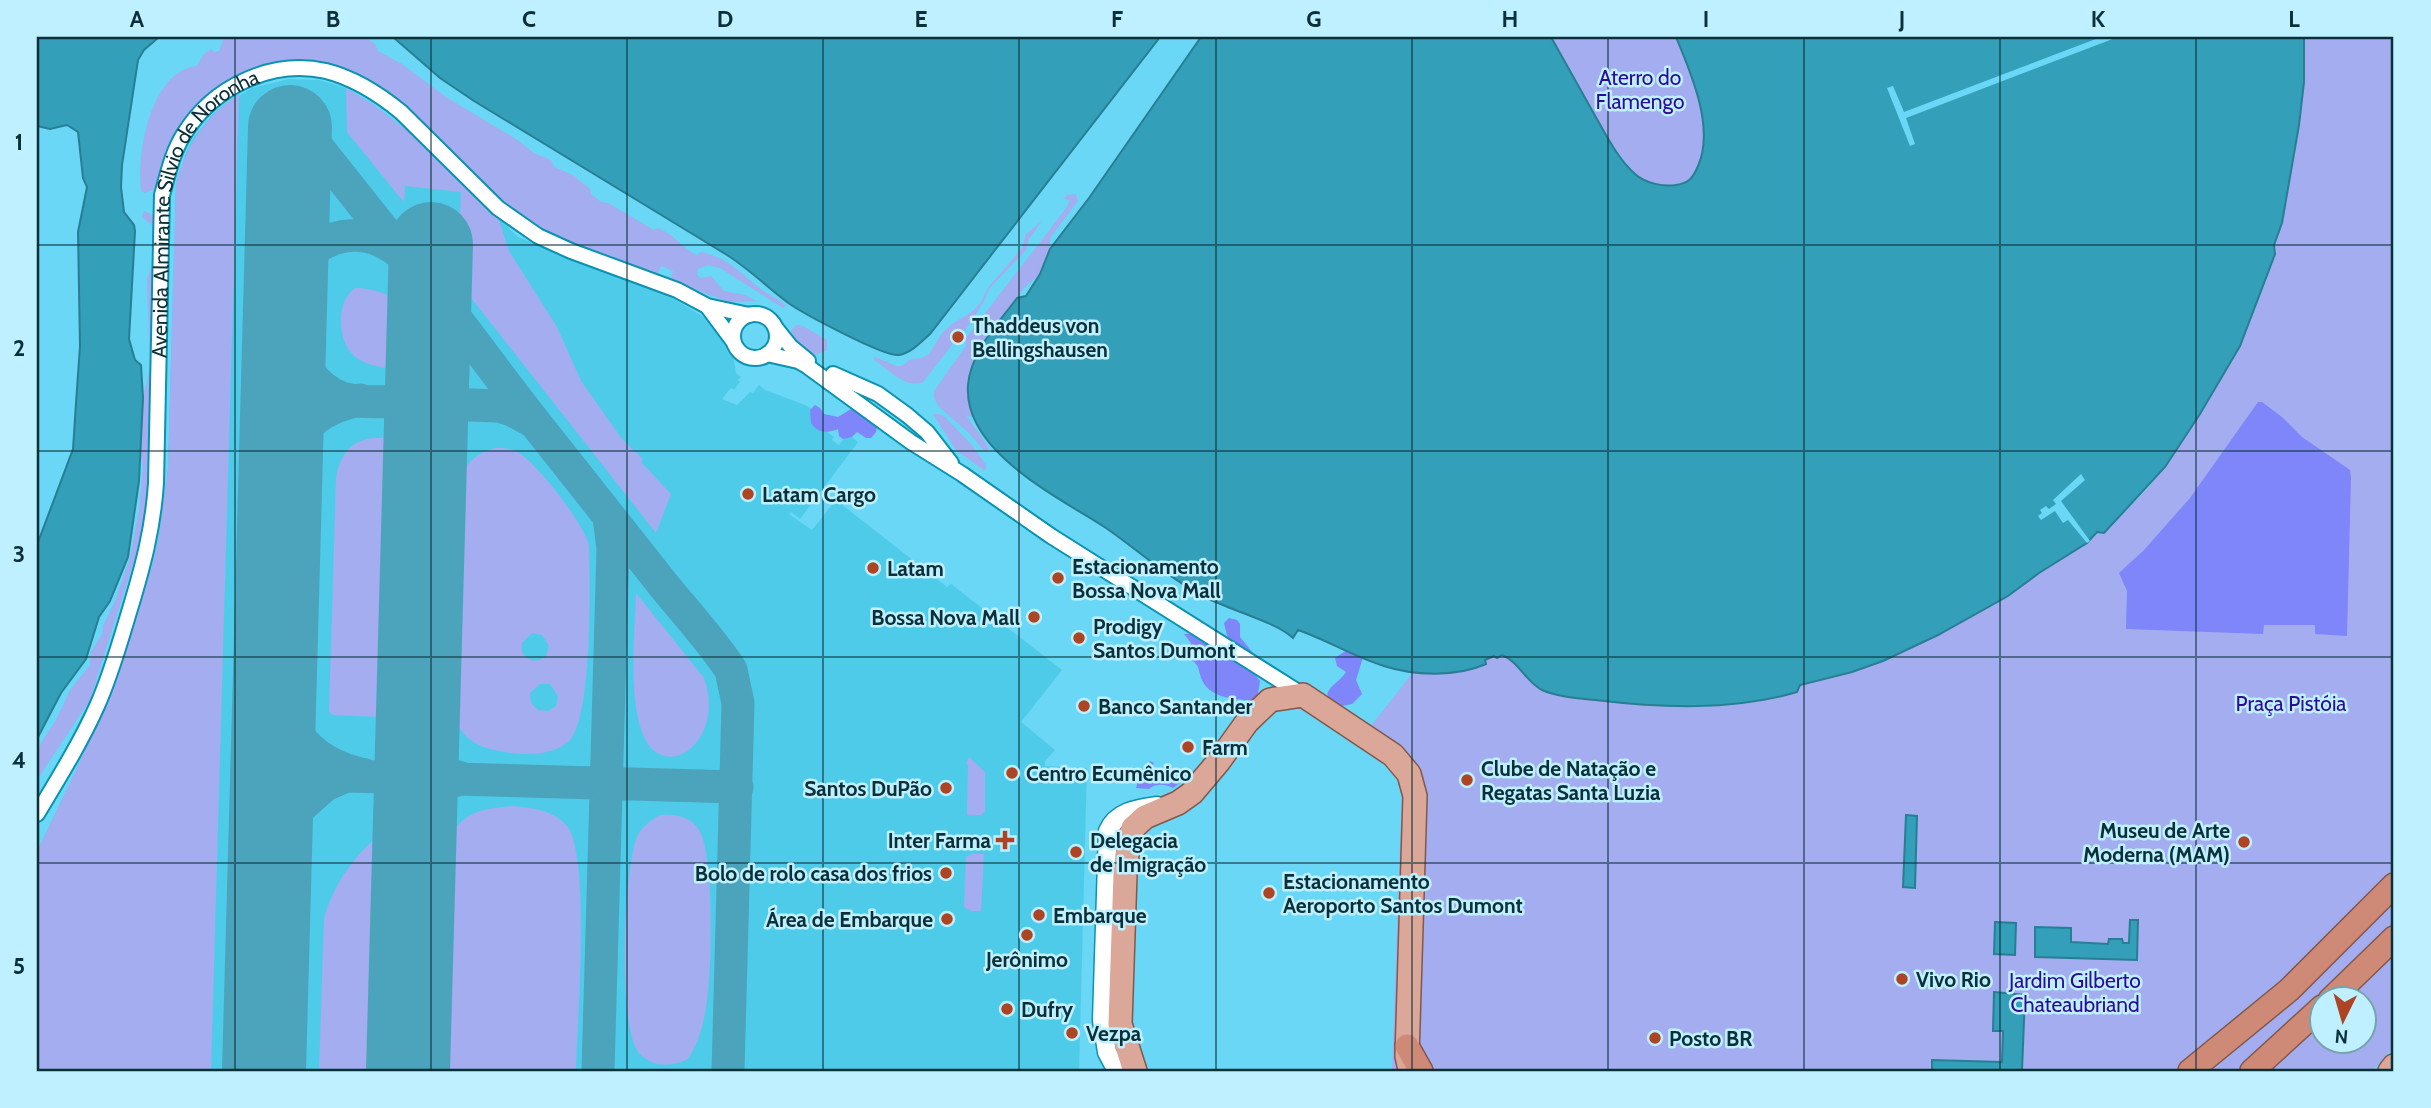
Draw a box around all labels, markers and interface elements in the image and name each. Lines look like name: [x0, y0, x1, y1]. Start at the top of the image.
text: A: [130, 5, 145, 33]
text: B: [326, 5, 340, 33]
text: C: [522, 5, 536, 33]
text: D: [717, 5, 733, 33]
text: E: [914, 5, 928, 33]
text: F: [1111, 5, 1123, 33]
text: G: [1306, 5, 1322, 33]
text: H: [1502, 5, 1518, 33]
text: I: [1703, 5, 1709, 33]
text: J: [1898, 5, 1905, 33]
text: K: [2091, 5, 2106, 33]
text: L: [2288, 5, 2300, 33]
street label: Avenida Almirante Silvio de Noronha: [146, 64, 262, 358]
park label: Aterro do Flamengo: [1596, 65, 1684, 114]
text: 1: [15, 128, 23, 156]
place label: Thaddeus von Bellingshausen: [972, 313, 1108, 362]
marker: Thaddeus von Bellingshausen: [950, 329, 966, 345]
text: 2: [13, 334, 25, 362]
place label: Latam Cargo: [762, 482, 876, 507]
marker: Latam Cargo: [740, 486, 756, 502]
text: 3: [13, 540, 25, 568]
place label: Estacionamento Bossa Nova Mall: [1072, 554, 1221, 603]
place label: Latam: [887, 556, 944, 581]
marker: Latam: [865, 560, 881, 576]
marker: Estacionamento Bossa Nova Mall: [1050, 570, 1066, 586]
place label: Bossa Nova Mall: [871, 605, 1020, 630]
marker: Bossa Nova Mall: [1026, 609, 1042, 625]
place label: Prodigy Santos Dumont: [1093, 614, 1235, 663]
marker: Prodigy Santos Dumont: [1071, 630, 1087, 646]
park label: Praça Pistóia: [2236, 691, 2346, 716]
place label: Banco Santander: [1098, 694, 1253, 719]
marker: Banco Santander: [1076, 698, 1092, 714]
place label: Farm: [1202, 735, 1248, 760]
marker: Farm: [1180, 739, 1196, 755]
text: 4: [12, 746, 26, 774]
place label: Clube de Natação e Regatas Santa Luzia: [1481, 756, 1661, 805]
place label: Centro Ecumênico: [1026, 761, 1192, 786]
marker: Centro Ecumênico: [1004, 765, 1020, 781]
marker: Clube de Natação e Regatas Santa Luzia: [1459, 772, 1475, 788]
place label: Santos DuPão: [804, 776, 932, 801]
marker: Santos DuPão: [938, 780, 954, 796]
place label: Museu de Arte Moderna (MAM): [2083, 818, 2230, 867]
place label: Inter Farma: [888, 828, 992, 853]
place label: Delegacia de Imigração: [1090, 828, 1206, 877]
marker: Inter Farma: [997, 832, 1013, 848]
marker: Museu de Arte Moderna (MAM): [2236, 834, 2252, 850]
marker: Delegacia de Imigração: [1068, 844, 1084, 860]
place label: Bolo de rolo casa dos frios: [695, 861, 932, 886]
marker: Bolo de rolo casa dos frios: [938, 865, 954, 881]
place label: Estacionamento Aeroporto Santos Dumont: [1283, 869, 1523, 918]
marker: Estacionamento Aeroporto Santos Dumont: [1261, 885, 1277, 901]
place label: Embarque: [1053, 903, 1147, 928]
place label: Área de Embarque: [766, 907, 933, 932]
marker: Embarque: [1031, 907, 1047, 923]
marker: Área de Embarque: [939, 911, 955, 927]
marker: Jerônimo: [1019, 927, 1035, 943]
place label: Jerônimo: [985, 947, 1068, 972]
text: 5: [13, 952, 25, 980]
place label: Vivo Rio: [1916, 967, 1991, 992]
park label: Jardim Gilberto Chateaubriand: [2008, 968, 2141, 1017]
marker: Vivo Rio: [1894, 971, 1910, 987]
north arrow: [2308, 986, 2378, 1056]
place label: Dufry: [1021, 997, 1074, 1022]
marker: Dufry: [999, 1001, 1015, 1017]
place label: Vezpa: [1086, 1021, 1142, 1046]
text: N: [2334, 1024, 2349, 1048]
marker: Vezpa: [1064, 1025, 1080, 1041]
place label: Posto BR: [1669, 1026, 1752, 1051]
marker: Posto BR: [1647, 1030, 1663, 1046]

